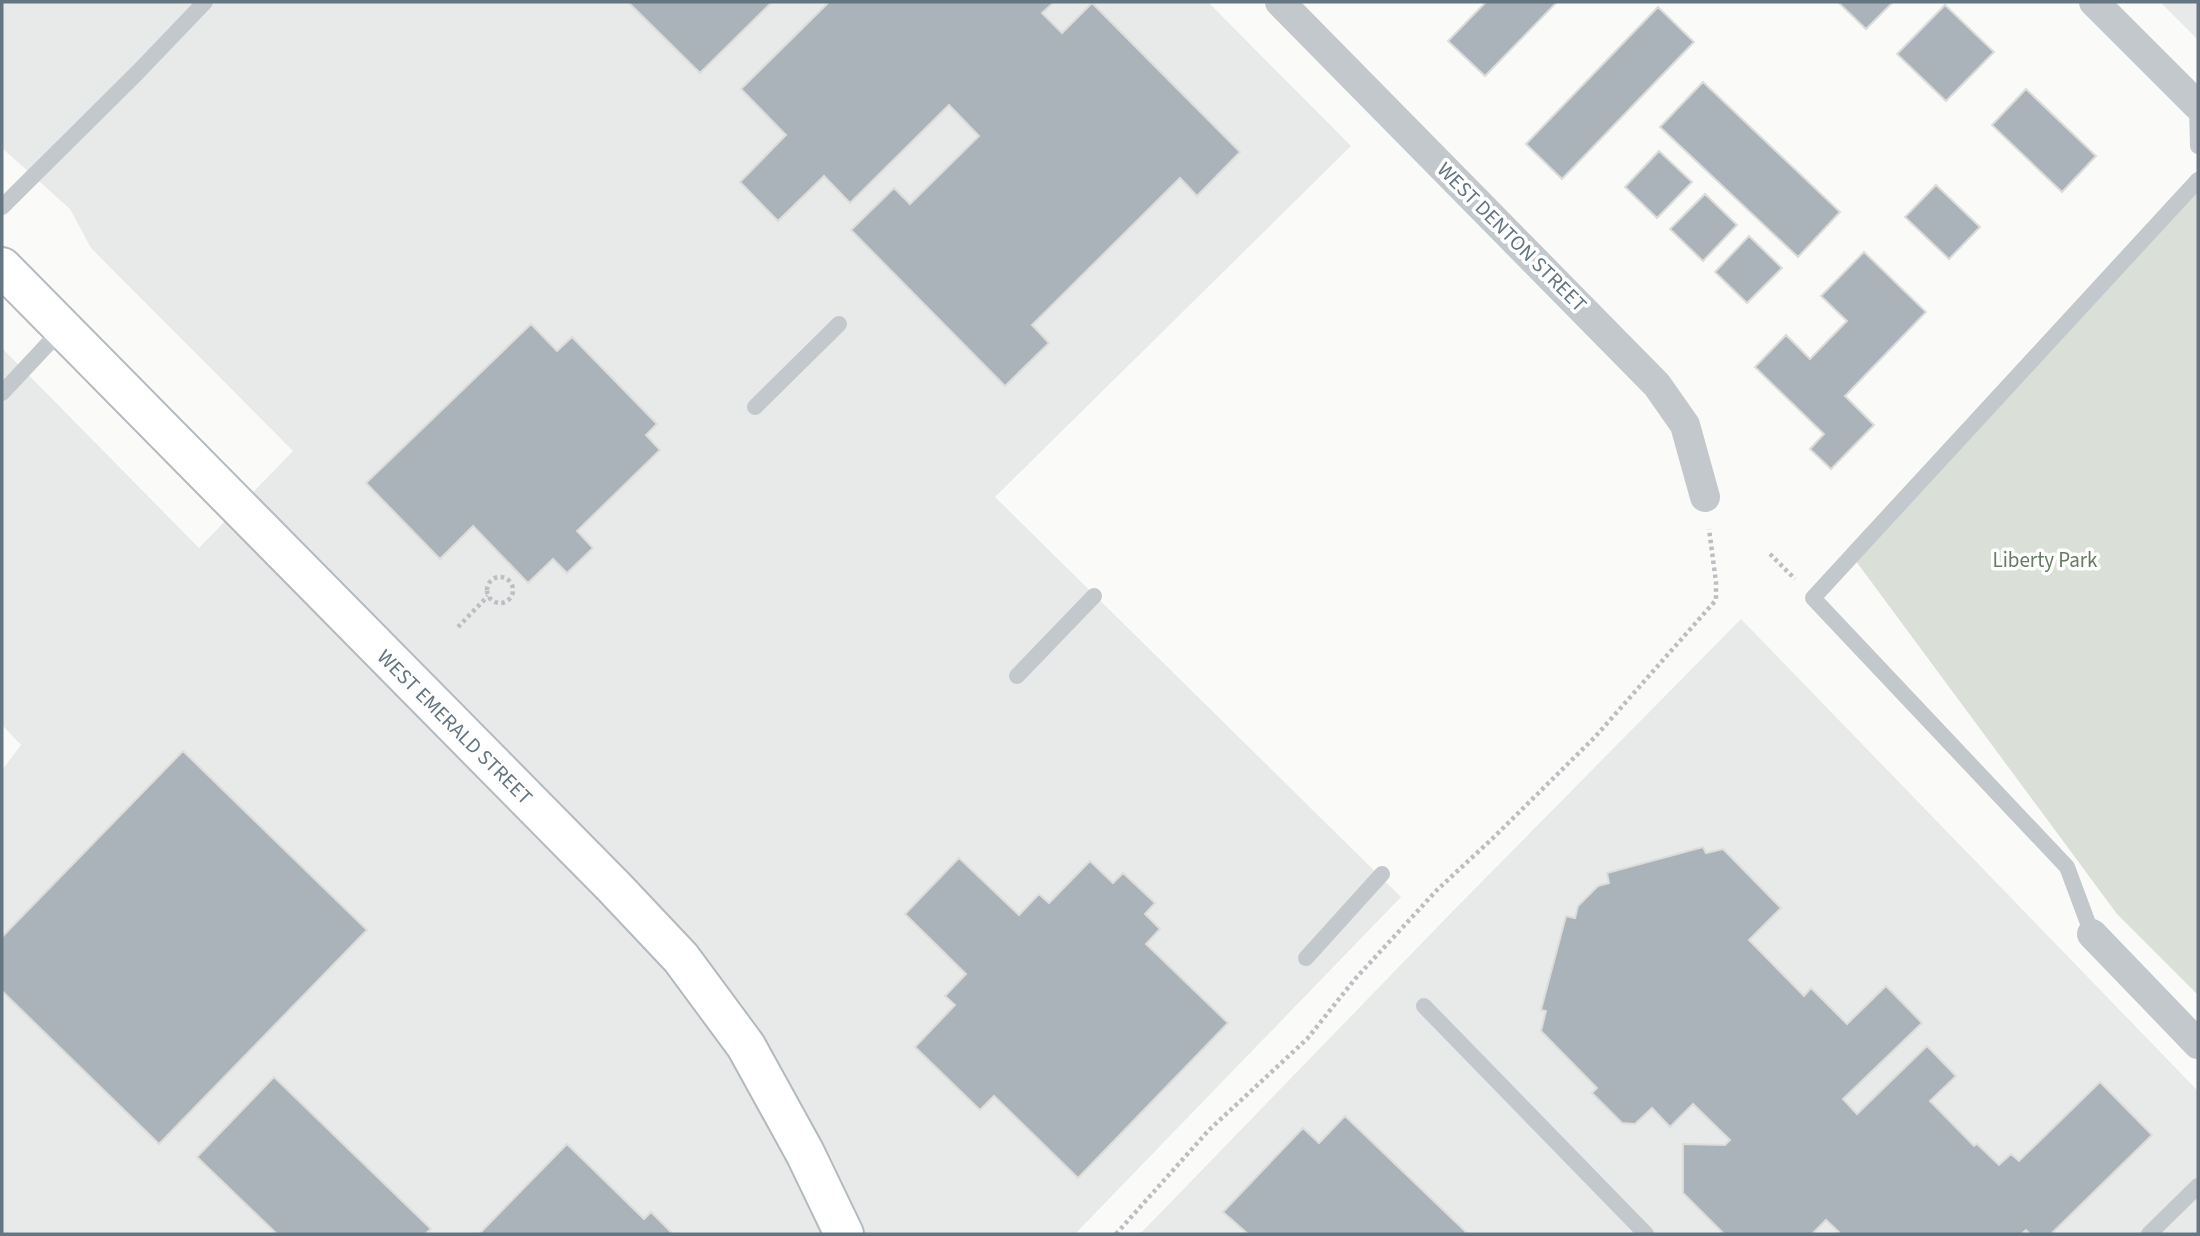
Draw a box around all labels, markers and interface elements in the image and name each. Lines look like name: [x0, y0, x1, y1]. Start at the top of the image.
street label: WEST DENTON STREET: [1430, 155, 1594, 319]
park label: Liberty Park: [1992, 545, 2098, 575]
street label: WEST EMERALD STREET: [370, 642, 540, 812]

